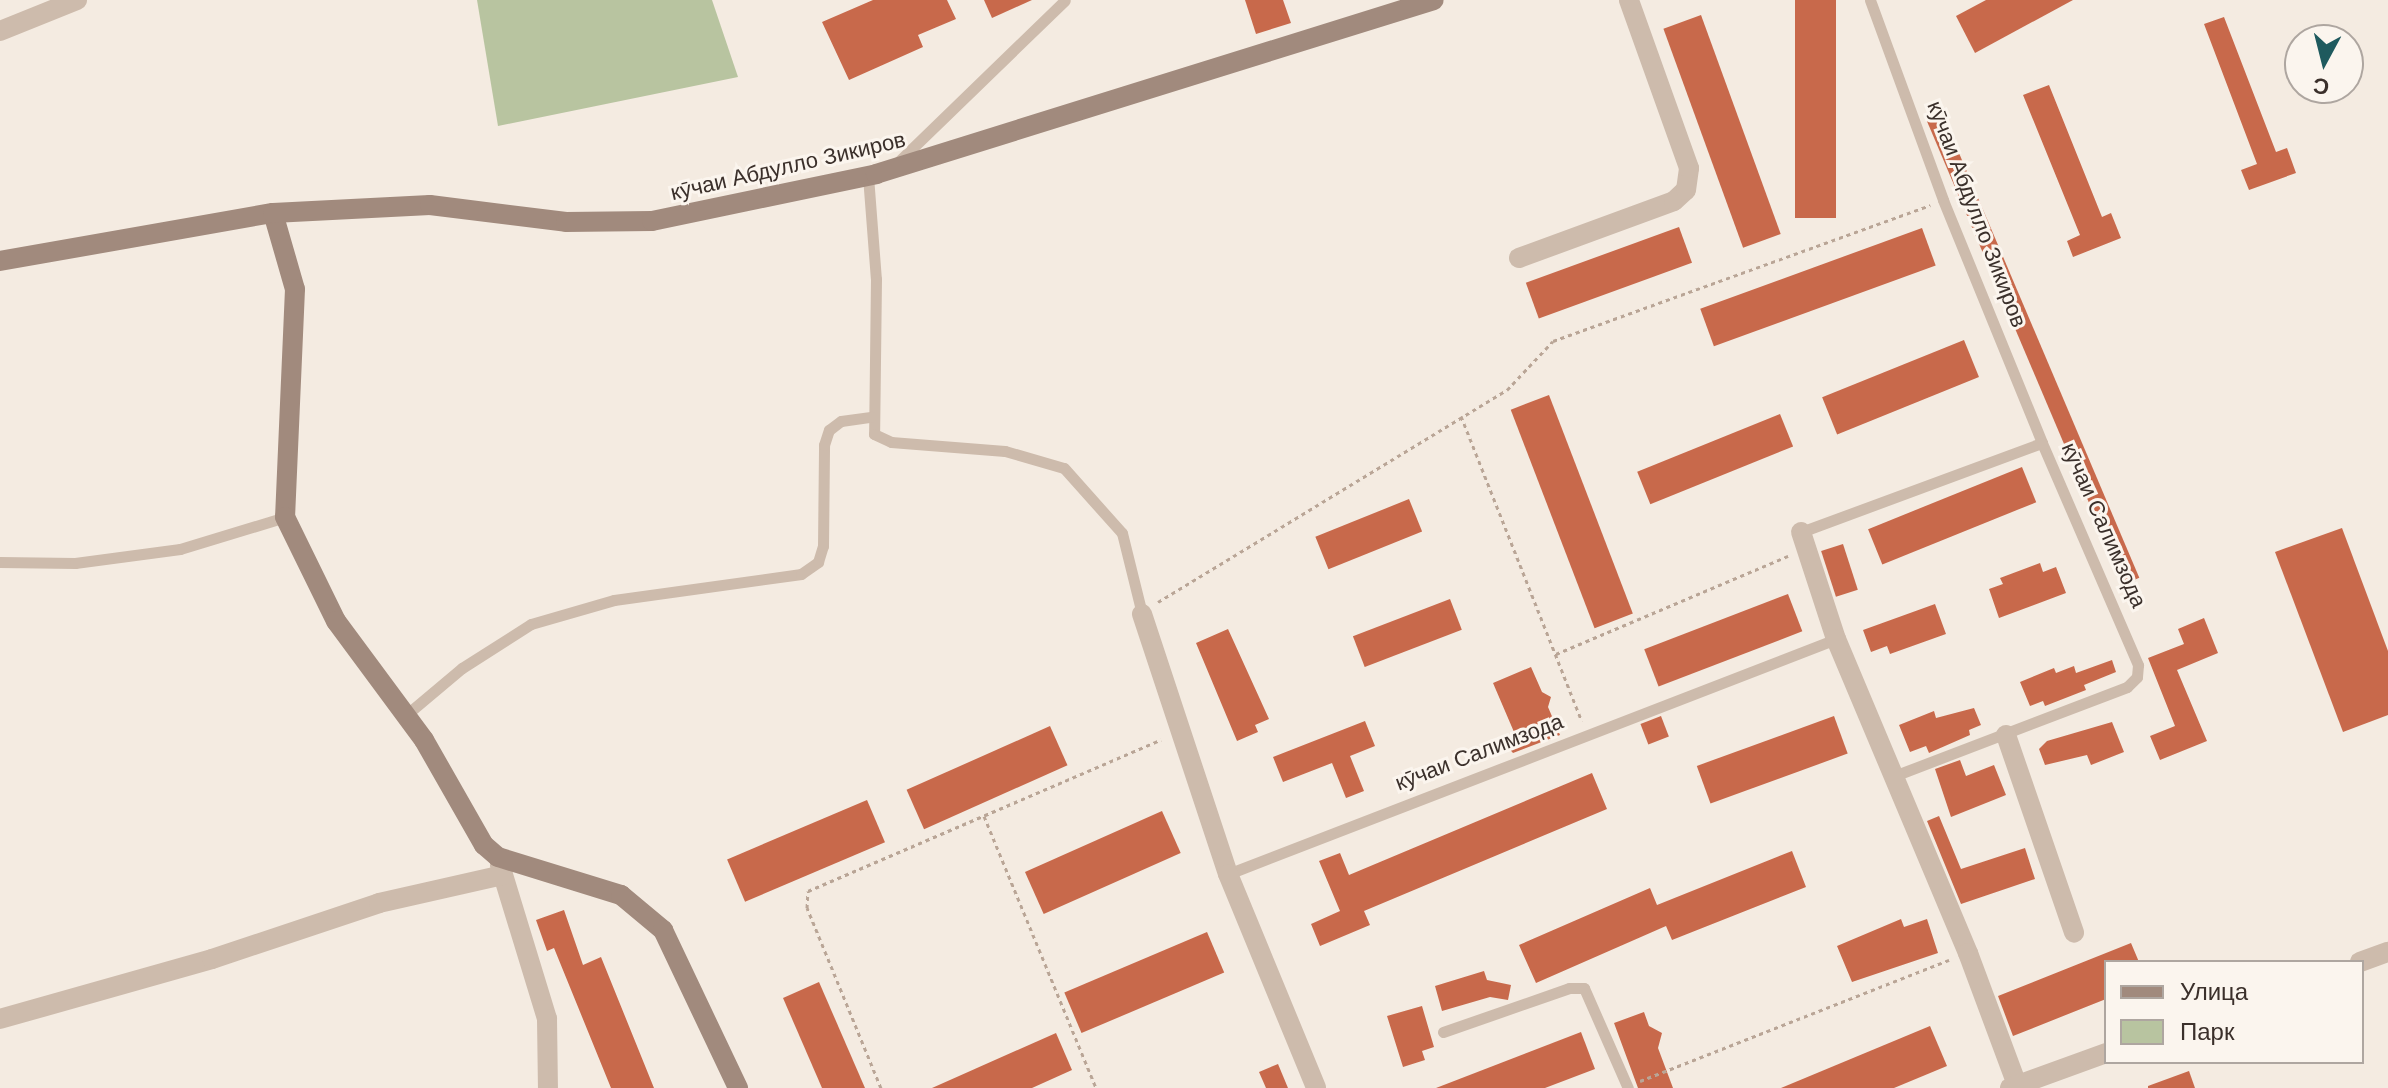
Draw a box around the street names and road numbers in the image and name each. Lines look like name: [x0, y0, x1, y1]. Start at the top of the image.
street label: кӯчаи Абдулло Зикиров: [1922, 97, 2032, 331]
street label: кӯчаи Абдулло Зикиров: [668, 126, 908, 206]
street label: кӯчаи Салимзода: [2056, 438, 2152, 612]
street label: кӯчаи Салимзода: [1391, 708, 1567, 796]

